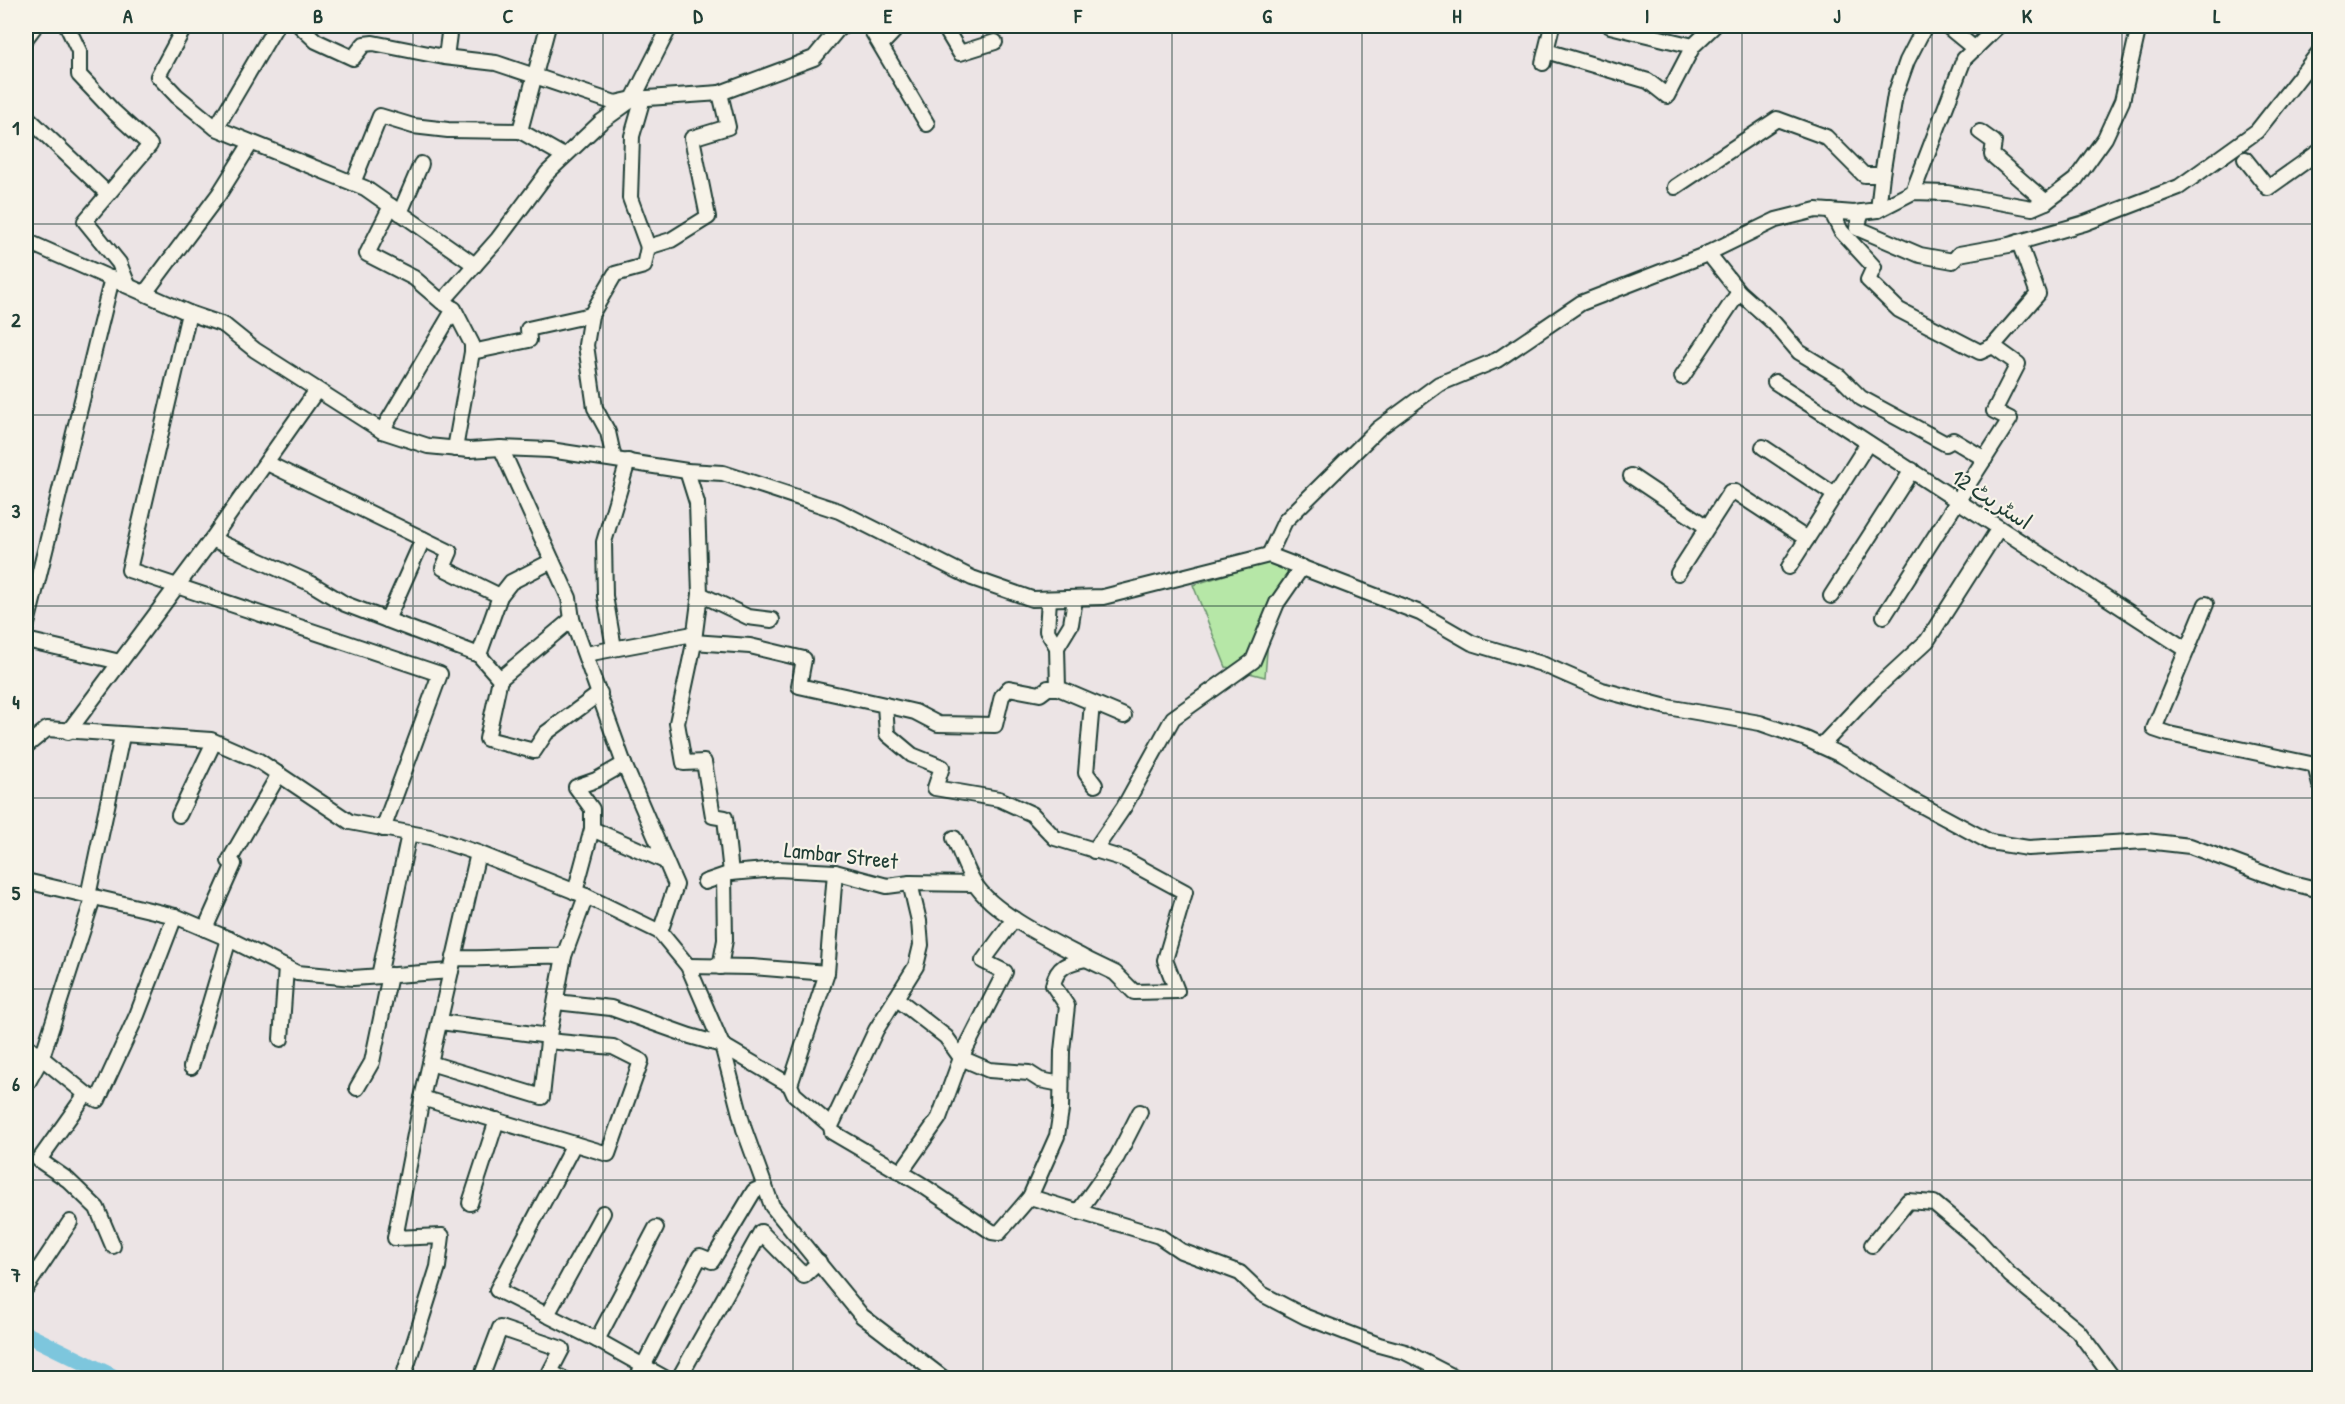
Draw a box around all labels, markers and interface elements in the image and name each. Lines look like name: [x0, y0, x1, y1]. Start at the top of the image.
text: A: [123, 2, 133, 29]
text: B: [313, 2, 323, 29]
text: C: [503, 2, 514, 29]
text: D: [693, 2, 703, 29]
text: E: [884, 2, 893, 29]
text: F: [1073, 2, 1083, 29]
text: G: [1262, 2, 1272, 29]
text: H: [1452, 2, 1462, 29]
text: I: [1645, 2, 1649, 29]
text: J: [1833, 2, 1841, 29]
text: K: [2022, 2, 2033, 29]
text: L: [2213, 2, 2221, 29]
text: 1: [12, 114, 20, 141]
text: 2: [11, 306, 21, 333]
street label: اسٹریٹ 12: [1946, 462, 2038, 536]
text: 3: [12, 497, 21, 524]
text: 4: [12, 688, 20, 715]
street label: Lambar Street: [783, 834, 900, 876]
text: 5: [12, 879, 21, 906]
text: 6: [12, 1070, 20, 1097]
text: 7: [10, 1261, 21, 1288]

